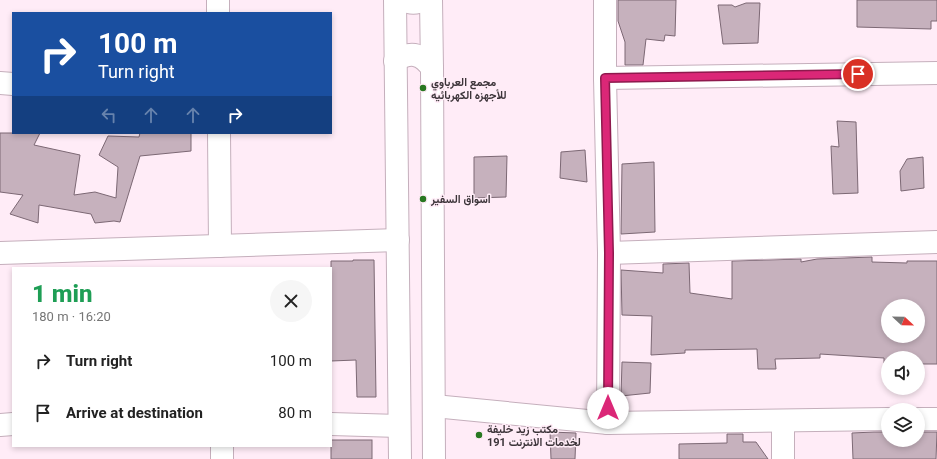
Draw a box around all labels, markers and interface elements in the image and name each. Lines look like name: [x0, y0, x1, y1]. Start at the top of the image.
text: 100 m: [98, 27, 177, 60]
icon: right: [32, 28, 84, 80]
pin: [841, 57, 875, 91]
text: Turn right: [98, 61, 175, 82]
icon: arrive: [847, 63, 869, 85]
place label: مجمع العرباوي للأجهزه الكهربائيه: [431, 76, 507, 102]
marker: مجمع العرباوي للأجهزه الكهربائيه: [418, 83, 428, 93]
icon: left: [98, 104, 120, 126]
icon: ahead: [140, 104, 162, 126]
icon: ahead: [182, 104, 204, 126]
icon: right: [224, 104, 246, 126]
place label: اسواق السفير: [430, 193, 491, 206]
marker: اسواق السفير: [418, 194, 428, 204]
text: 1 min: [32, 280, 93, 308]
button: close: [270, 280, 312, 322]
north arrow: [881, 299, 925, 343]
map controls: [881, 299, 925, 447]
text: 180 m · 16:20: [32, 309, 111, 324]
icon: right: [32, 350, 54, 372]
button: sound: [881, 351, 925, 395]
text: Turn right: [66, 352, 132, 370]
text: 100 m: [270, 352, 312, 370]
position arrow: [587, 387, 629, 429]
icon: arrive: [32, 402, 54, 424]
button: layers: [881, 403, 925, 447]
text: Arrive at destination: [66, 404, 203, 422]
text: 80 m: [278, 404, 312, 422]
place label: مكتب زيد خليفة لخدمات الانترنت 191: [487, 423, 581, 449]
marker: مكتب زيد خليفة لخدمات الانترنت 191: [474, 430, 484, 440]

